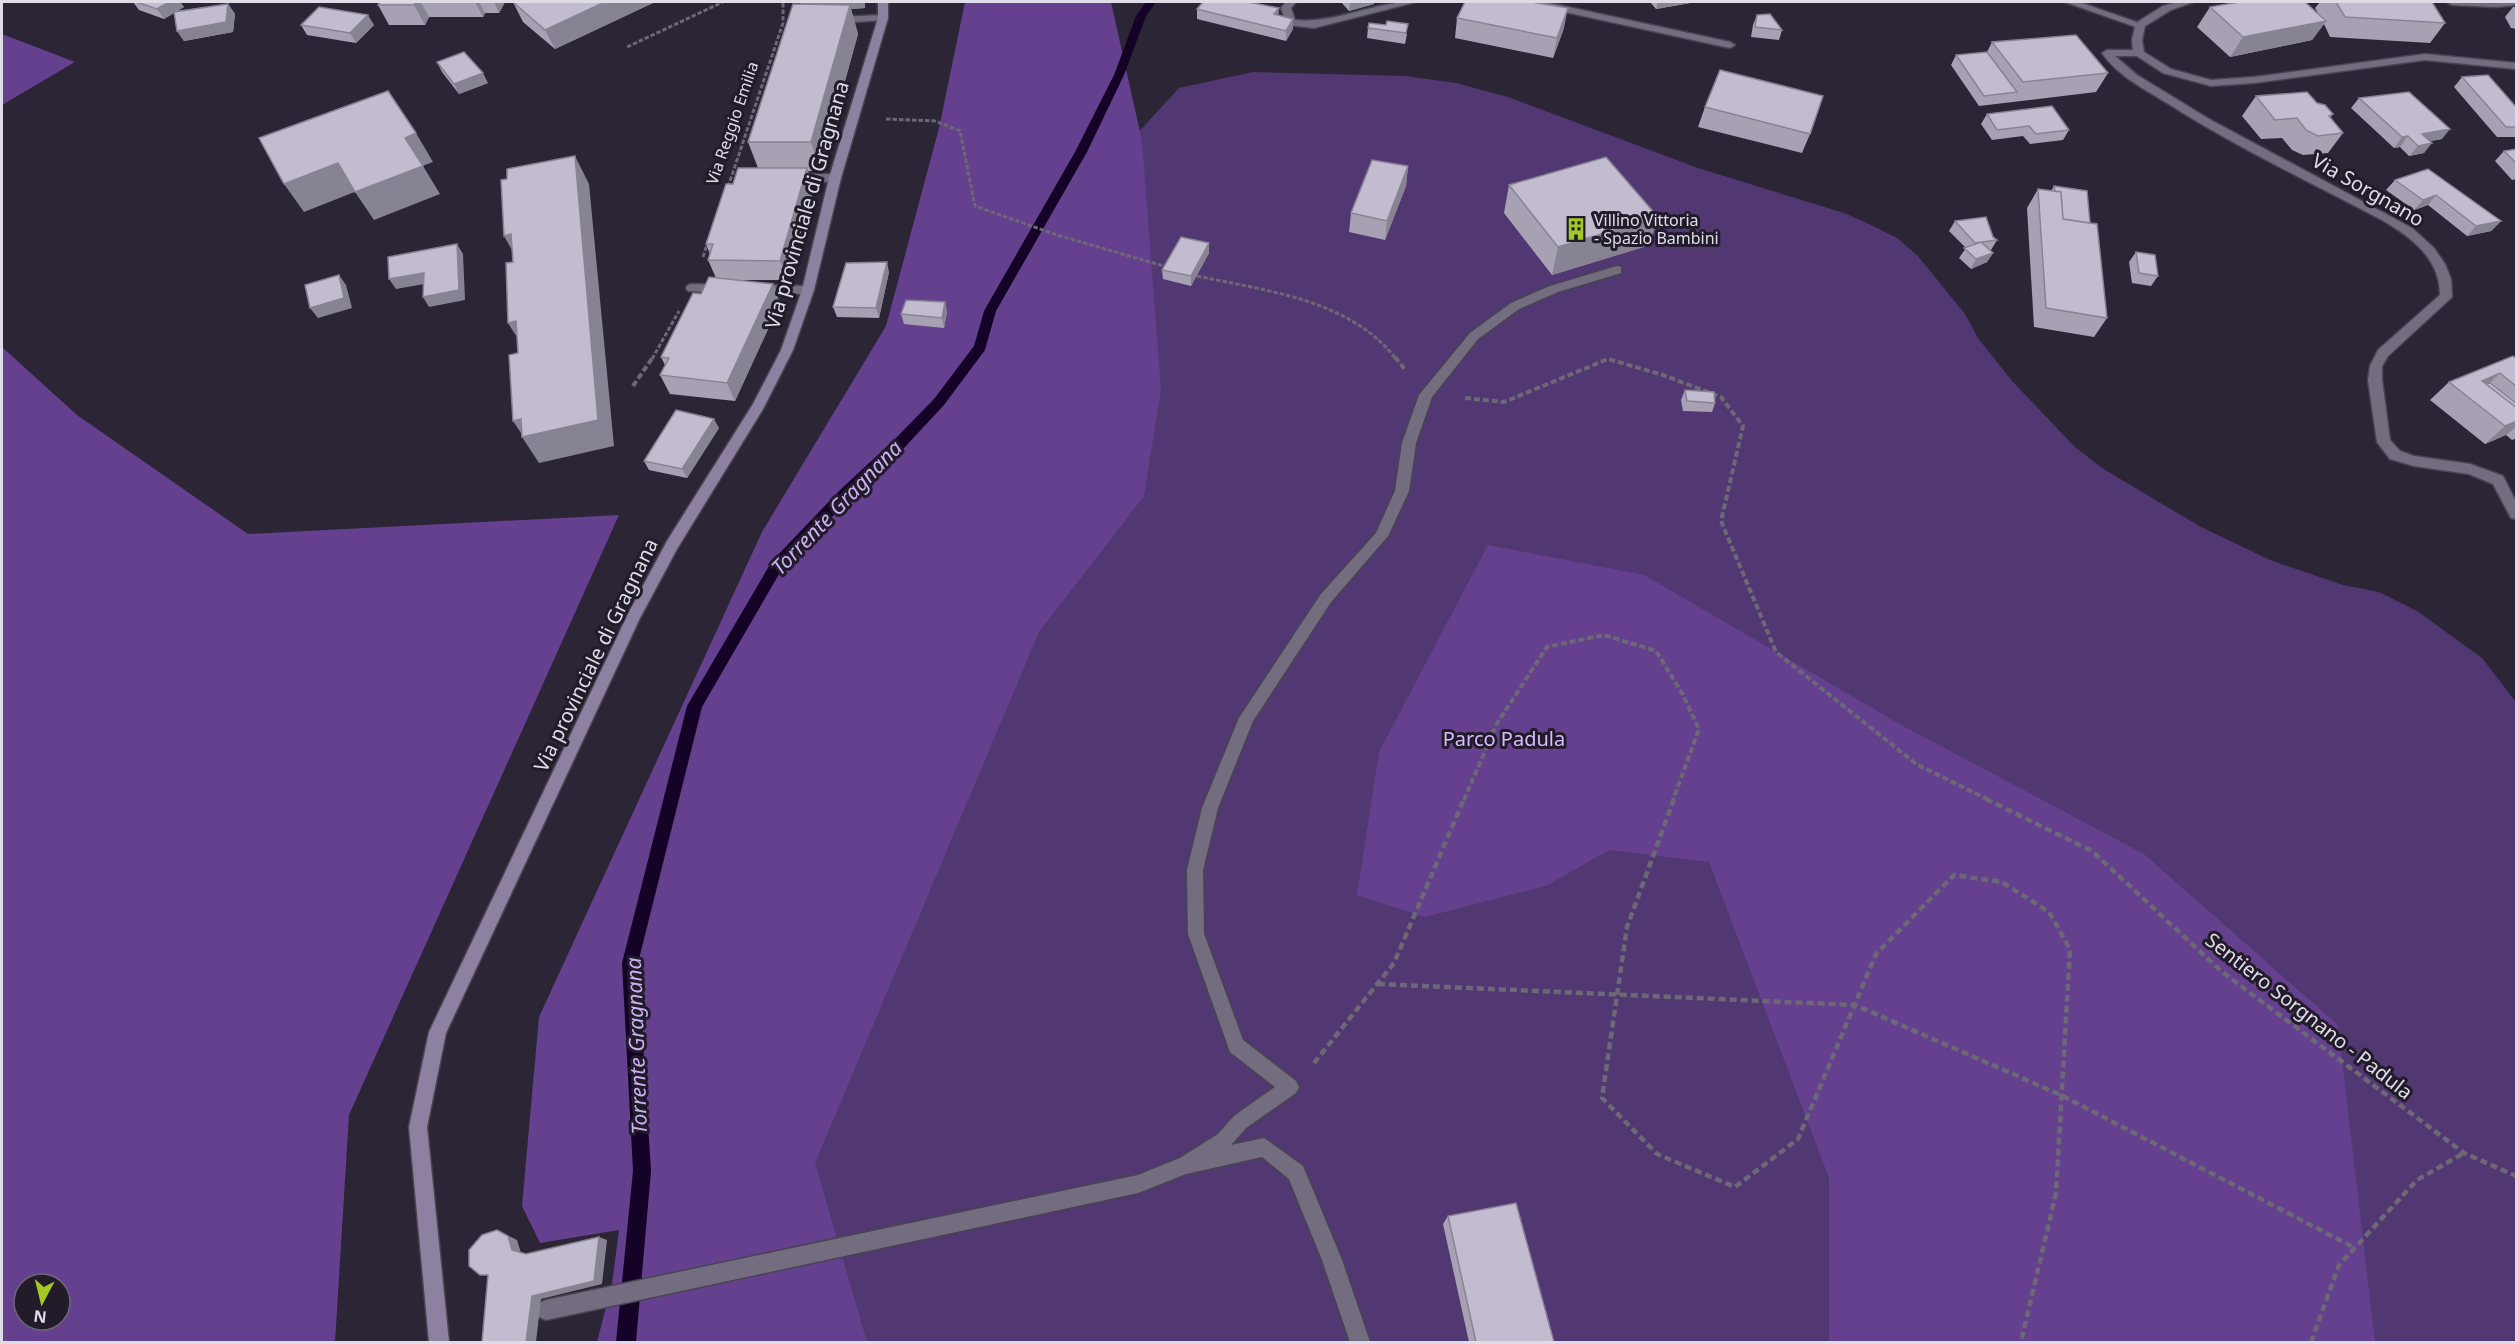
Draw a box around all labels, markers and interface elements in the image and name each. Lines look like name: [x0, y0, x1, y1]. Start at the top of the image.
street label: Via Reggio Emilia: [701, 59, 763, 187]
street label: Via provinciale di Gragnana: [758, 78, 855, 332]
street label: Via Sorgnano: [2307, 147, 2429, 233]
place label: Villino Vittoria - Spazio Bambini: [1594, 209, 1719, 249]
building icon: Villino Vittoria - Spazio Bambini: [1563, 216, 1589, 242]
water label: Torrente Gragnana: [765, 434, 908, 581]
street label: Via provinciale di Gragnana: [527, 534, 664, 776]
park label: Parco Padula: [1443, 725, 1565, 752]
street label: Sentiero Sorgnano - Padula: [2200, 926, 2419, 1105]
water label: Torrente Gragnana: [619, 957, 653, 1135]
north arrow: [12, 1272, 72, 1332]
text: N: [32, 1305, 48, 1329]

